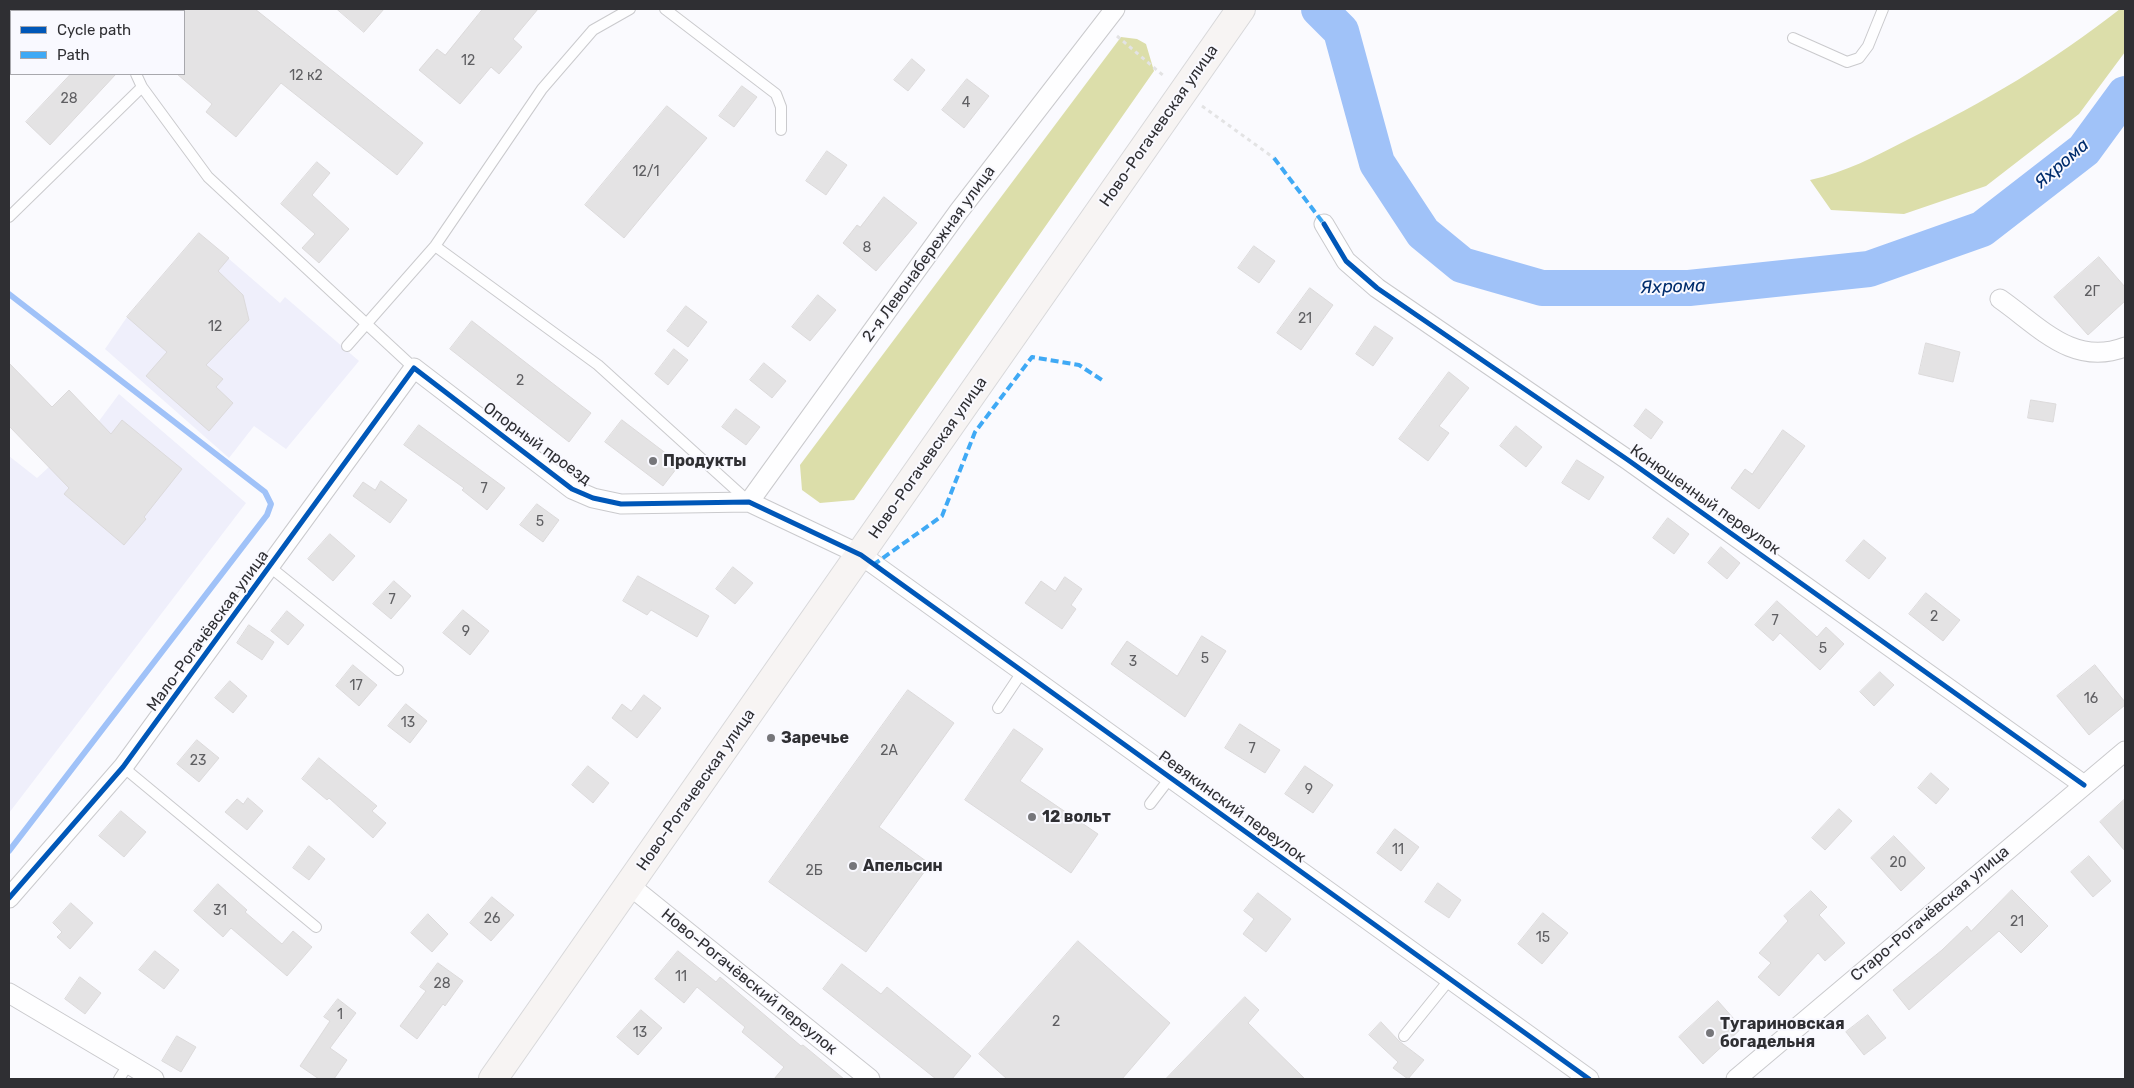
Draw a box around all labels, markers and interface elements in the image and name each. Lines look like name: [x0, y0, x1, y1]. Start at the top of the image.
legend: [10, 10, 185, 75]
text: Cycle path: [57, 21, 131, 39]
street label: Ново-Рогачевская улица: [1096, 41, 1222, 211]
text: Path: [57, 46, 90, 64]
house number: 12: [461, 53, 475, 69]
house number: 12 к2: [289, 68, 323, 84]
house number: 28: [60, 91, 78, 107]
house number: 4: [962, 95, 970, 111]
water label: Яхрома: [2030, 134, 2094, 194]
street label: 2-я Левонабережная улица: [859, 162, 999, 346]
house number: 12/1: [633, 164, 659, 180]
house number: 8: [863, 240, 871, 256]
water label: Яхрома: [1640, 275, 1706, 299]
house number: 2Г: [2084, 284, 2100, 300]
house number: 21: [1298, 311, 1312, 327]
house number: 12: [208, 319, 222, 335]
house number: 2: [516, 373, 524, 389]
street label: Ново-Рогачевская улица: [865, 373, 991, 543]
street label: Опорный проезд: [479, 398, 595, 490]
street label: Конюшенный переулок: [1626, 441, 1784, 559]
place label: Продукты: [663, 451, 746, 471]
marker: Продукты: [647, 455, 659, 467]
house number: 7: [480, 481, 488, 497]
house number: 5: [536, 514, 544, 530]
street label: Мало-Рогачёвская улица: [143, 547, 273, 715]
house number: 7: [388, 592, 396, 608]
house number: 2: [1930, 609, 1938, 625]
house number: 7: [1771, 613, 1779, 629]
house number: 9: [462, 624, 470, 640]
house number: 5: [1819, 641, 1827, 657]
house number: 5: [1201, 651, 1209, 667]
house number: 3: [1129, 654, 1137, 670]
house number: 17: [349, 678, 363, 694]
house number: 16: [2084, 691, 2098, 707]
street label: Ново-Рогачевская улица: [633, 705, 759, 875]
house number: 13: [401, 715, 415, 731]
place label: Заречье: [781, 728, 849, 748]
marker: Заречье: [765, 732, 777, 744]
house number: 7: [1248, 741, 1256, 757]
house number: 2А: [880, 743, 898, 759]
street label: Ревякинский переулок: [1154, 747, 1310, 867]
house number: 23: [190, 753, 206, 769]
house number: 9: [1305, 782, 1313, 798]
place label: 12 вольт: [1042, 807, 1111, 827]
marker: 12 вольт: [1026, 811, 1038, 823]
house number: 11: [1392, 842, 1404, 858]
street label: Старо-Рогачёвская улица: [1847, 842, 2013, 986]
house number: 20: [1889, 855, 1907, 871]
place label: Апельсин: [863, 856, 943, 876]
marker: Апельсин: [847, 860, 859, 872]
house number: 2Б: [805, 863, 823, 879]
house number: 31: [213, 903, 227, 919]
street label: Ново-Рогачёвский переулок: [657, 905, 841, 1059]
house number: 26: [484, 911, 500, 927]
house number: 21: [2010, 914, 2024, 930]
house number: 15: [1536, 930, 1550, 946]
house number: 11: [675, 969, 687, 985]
house number: 28: [433, 976, 451, 992]
house number: 1: [337, 1007, 343, 1023]
house number: 2: [1052, 1014, 1060, 1030]
place label: Тугариновская богадельня: [1720, 1014, 1845, 1052]
house number: 13: [633, 1025, 647, 1041]
marker: Тугариновская богадельня: [1704, 1027, 1716, 1039]

